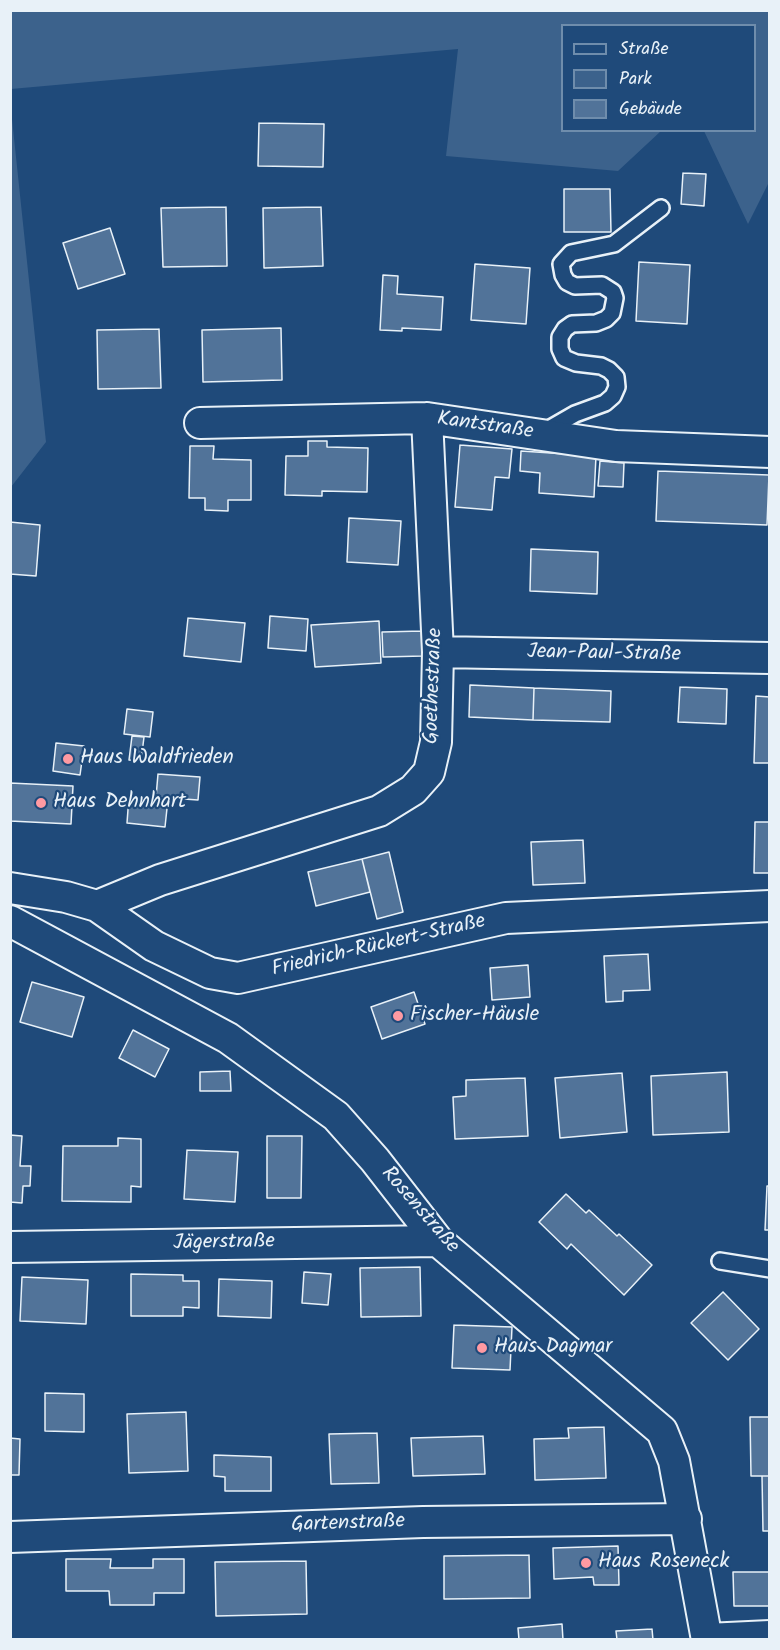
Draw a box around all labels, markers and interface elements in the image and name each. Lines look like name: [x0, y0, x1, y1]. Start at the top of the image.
legend: [561, 24, 756, 132]
text: Straße: [619, 35, 669, 64]
text: Park: [619, 65, 652, 94]
text: Gebäude: [619, 95, 682, 124]
street label: Kantstraße: [435, 408, 535, 446]
street label: Goethestraße: [420, 627, 450, 745]
street label: Jean-Paul-Straße: [527, 641, 681, 669]
place label: Haus Waldfrieden: [80, 746, 234, 772]
marker: Haus Waldfrieden: [61, 752, 75, 766]
place label: Haus Dehnhart: [53, 790, 186, 816]
marker: Haus Dehnhart: [34, 796, 48, 810]
street label: Friedrich-Rückert-Straße: [270, 910, 488, 984]
place label: Fischer-Häusle: [410, 1003, 539, 1029]
marker: Fischer-Häusle: [391, 1009, 405, 1023]
street label: Rosenstraße: [374, 1162, 464, 1260]
street label: Jägerstraße: [173, 1231, 275, 1257]
place label: Haus Dagmar: [494, 1335, 612, 1361]
marker: Haus Dagmar: [475, 1341, 489, 1355]
street label: Gartenstraße: [291, 1510, 405, 1540]
place label: Haus Roseneck: [598, 1550, 729, 1576]
marker: Haus Roseneck: [579, 1556, 593, 1570]

